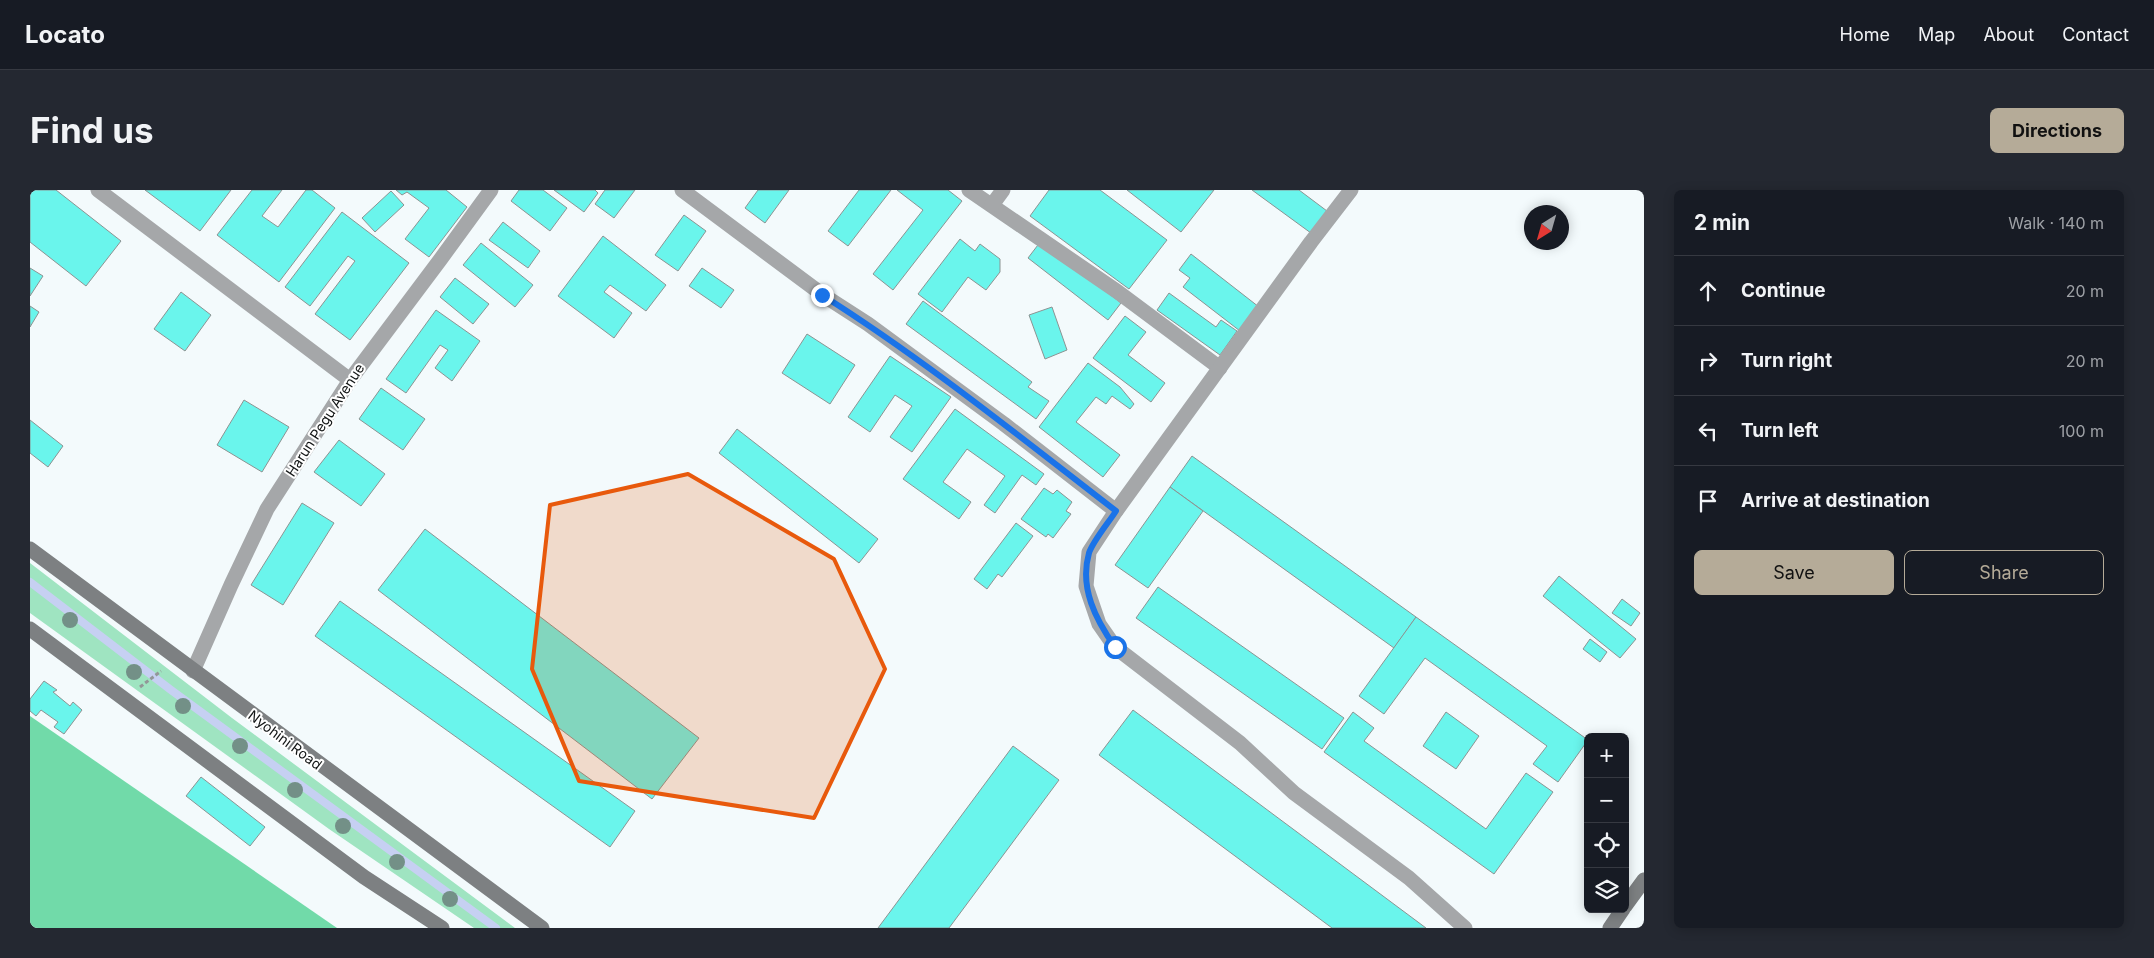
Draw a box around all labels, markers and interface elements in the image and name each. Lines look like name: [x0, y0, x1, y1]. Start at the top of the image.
text: Locato: [25, 20, 105, 49]
text: Home: [1840, 24, 1890, 45]
text: Map: [1918, 24, 1955, 45]
text: About: [1983, 24, 2034, 45]
text: Contact: [2062, 24, 2129, 45]
button: Directions: [1990, 108, 2124, 153]
text: Find us: [30, 109, 154, 151]
north arrow: [1524, 205, 1569, 250]
text: 2 min: [1694, 210, 1750, 235]
text: Walk · 140 m: [2008, 213, 2104, 233]
icon: ahead: [1694, 277, 1722, 305]
text: Continue: [1741, 279, 1826, 302]
text: 20 m: [2066, 281, 2104, 301]
route end: [811, 284, 834, 307]
icon: right: [1694, 347, 1722, 375]
text: Turn right: [1741, 349, 1832, 372]
text: 20 m: [2066, 351, 2104, 371]
street label: Harun Pegu Avenue: [282, 360, 367, 479]
icon: left: [1694, 417, 1722, 445]
text: Turn left: [1741, 419, 1819, 442]
text: 100 m: [2059, 421, 2104, 441]
icon: arrive: [1694, 487, 1722, 515]
text: Arrive at destination: [1741, 489, 1930, 512]
button: Save: [1694, 550, 1894, 595]
button: Share: [1904, 550, 2104, 595]
route start: [1104, 636, 1127, 659]
street label: Nyohini Road: [245, 706, 325, 773]
map controls: [1584, 733, 1629, 913]
button: +: [1584, 733, 1629, 778]
button: −: [1584, 778, 1629, 823]
button: locate: [1584, 823, 1629, 868]
button: layers: [1584, 868, 1629, 913]

